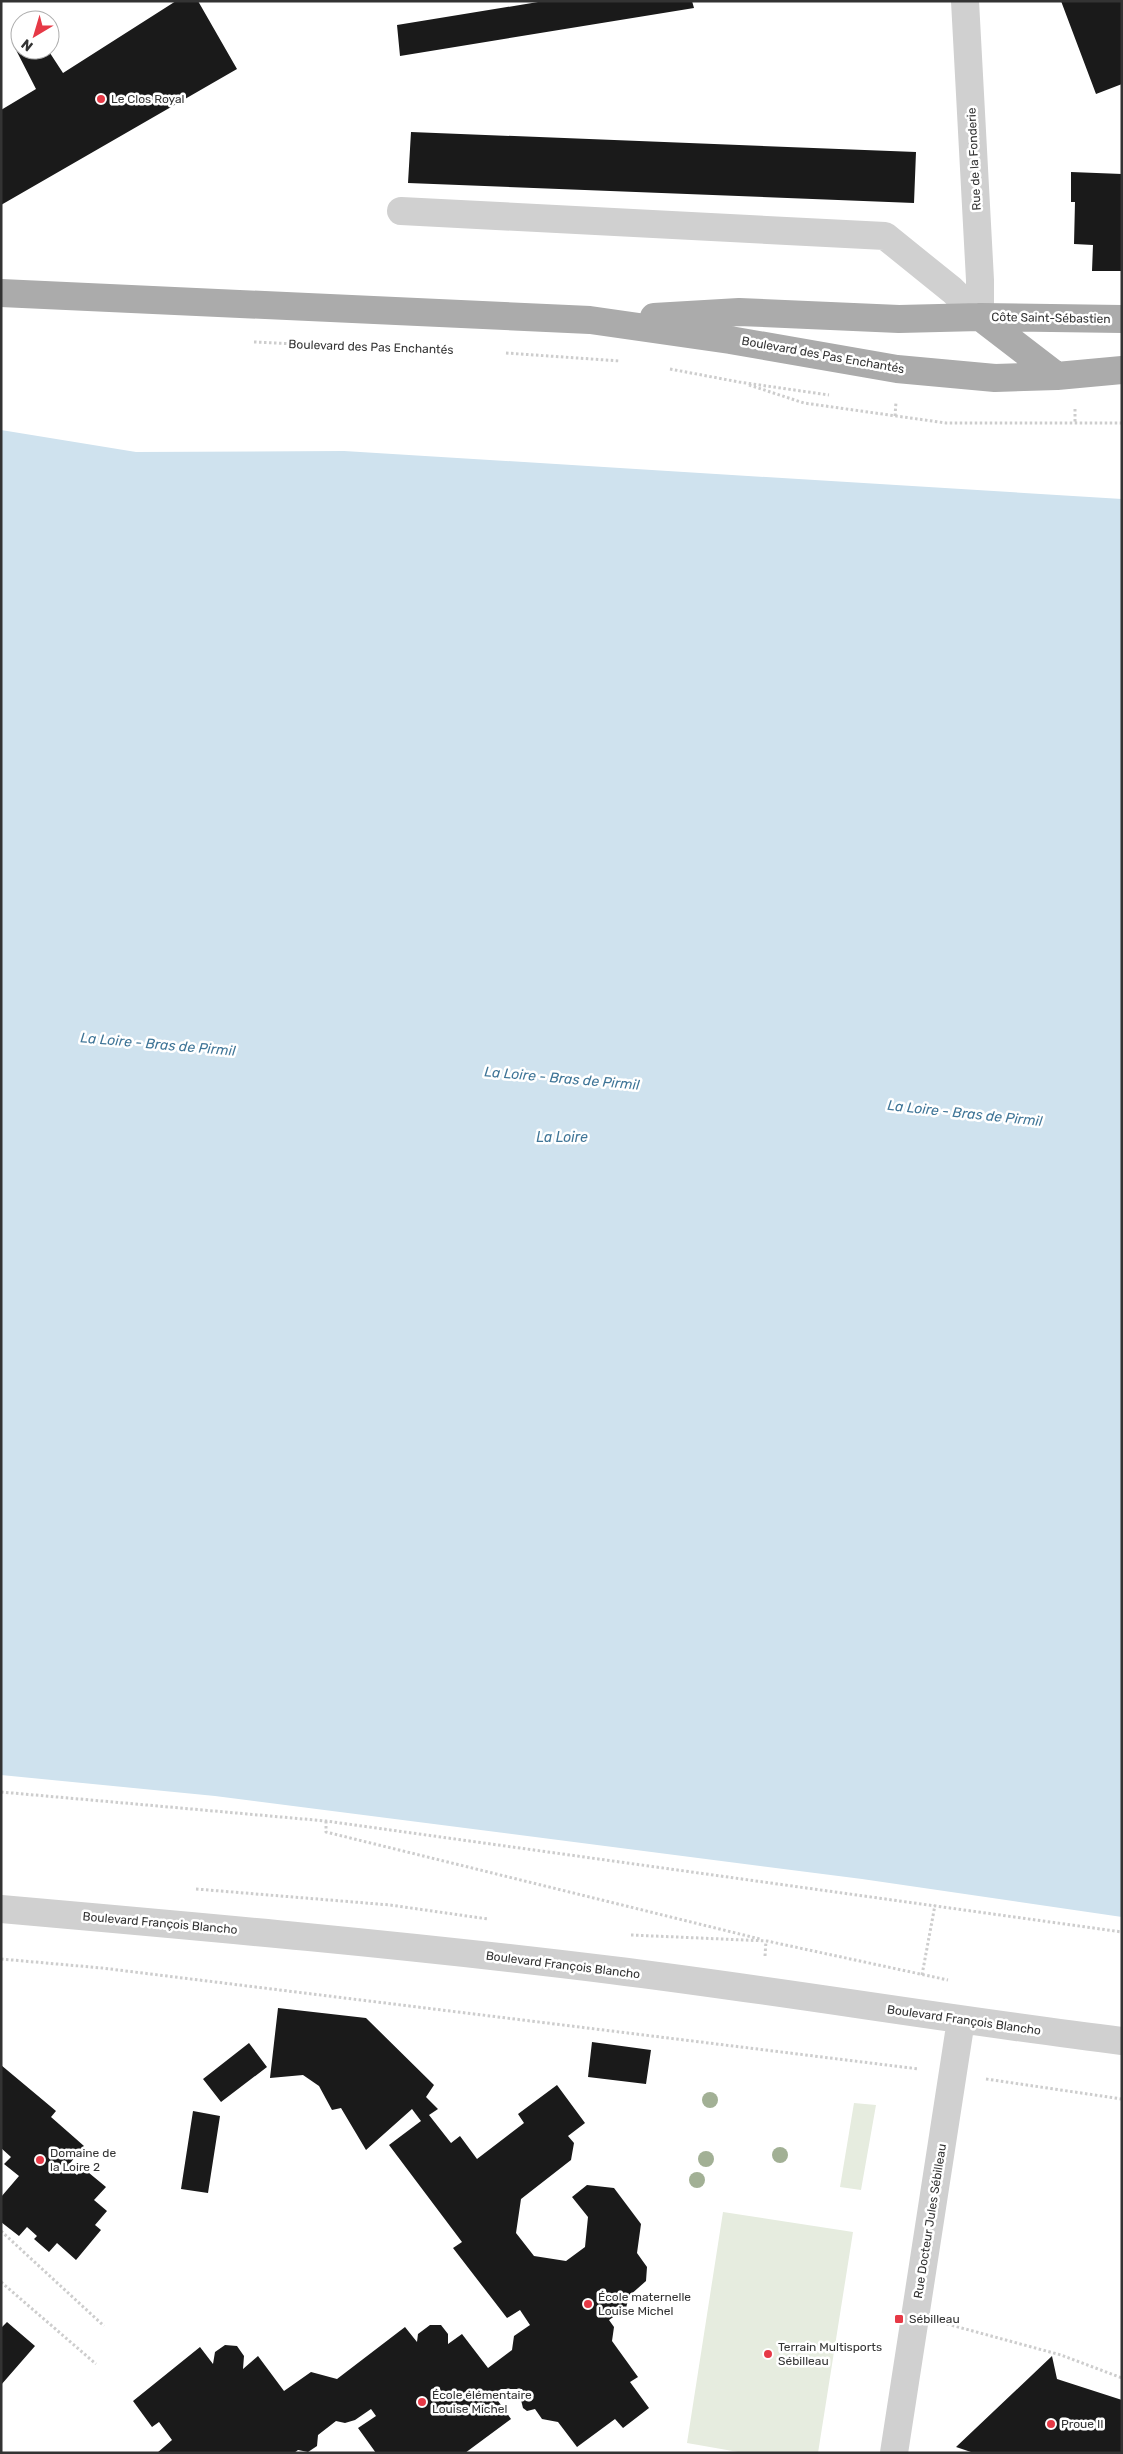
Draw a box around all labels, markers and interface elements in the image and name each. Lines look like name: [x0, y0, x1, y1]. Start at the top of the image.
north arrow: [10, 10, 60, 60]
text: N: [18, 35, 37, 55]
place label: Le Clos Royal: [111, 92, 185, 106]
marker: Le Clos Royal: [95, 93, 107, 105]
street label: Rue de la Fonderie: [964, 107, 984, 211]
street label: Côte Saint-Sébastien: [991, 310, 1111, 326]
street label: Boulevard des Pas Enchantés: [740, 334, 906, 376]
street label: Boulevard des Pas Enchantés: [288, 337, 454, 357]
water label: La Loire - Bras de Pirmil: [80, 1029, 237, 1060]
water label: La Loire - Bras de Pirmil: [484, 1063, 641, 1094]
water label: La Loire - Bras de Pirmil: [887, 1097, 1044, 1130]
water label: La Loire: [536, 1129, 588, 1146]
street label: Boulevard François Blancho: [82, 1909, 238, 1937]
street label: Boulevard François Blancho: [485, 1949, 641, 1981]
street label: Boulevard François Blancho: [886, 2002, 1042, 2038]
street label: Rue Docteur Jules Sébilleau: [911, 2143, 949, 2299]
place label: Domaine de la Loire 2: [50, 2146, 116, 2174]
marker: Domaine de la Loire 2: [34, 2154, 46, 2166]
place label: École maternelle Louise Michel: [598, 2290, 691, 2318]
marker: École maternelle Louise Michel: [582, 2298, 594, 2310]
place label: Sébilleau: [909, 2312, 960, 2326]
marker: Sébilleau: [893, 2313, 905, 2325]
place label: Terrain Multisports Sébilleau: [778, 2340, 882, 2368]
marker: Terrain Multisports Sébilleau: [762, 2348, 774, 2360]
place label: École élémentaire Louise Michel: [432, 2388, 532, 2416]
marker: École élémentaire Louise Michel: [416, 2396, 428, 2408]
place label: Proue II: [1061, 2417, 1103, 2431]
marker: Proue II: [1045, 2418, 1057, 2430]

